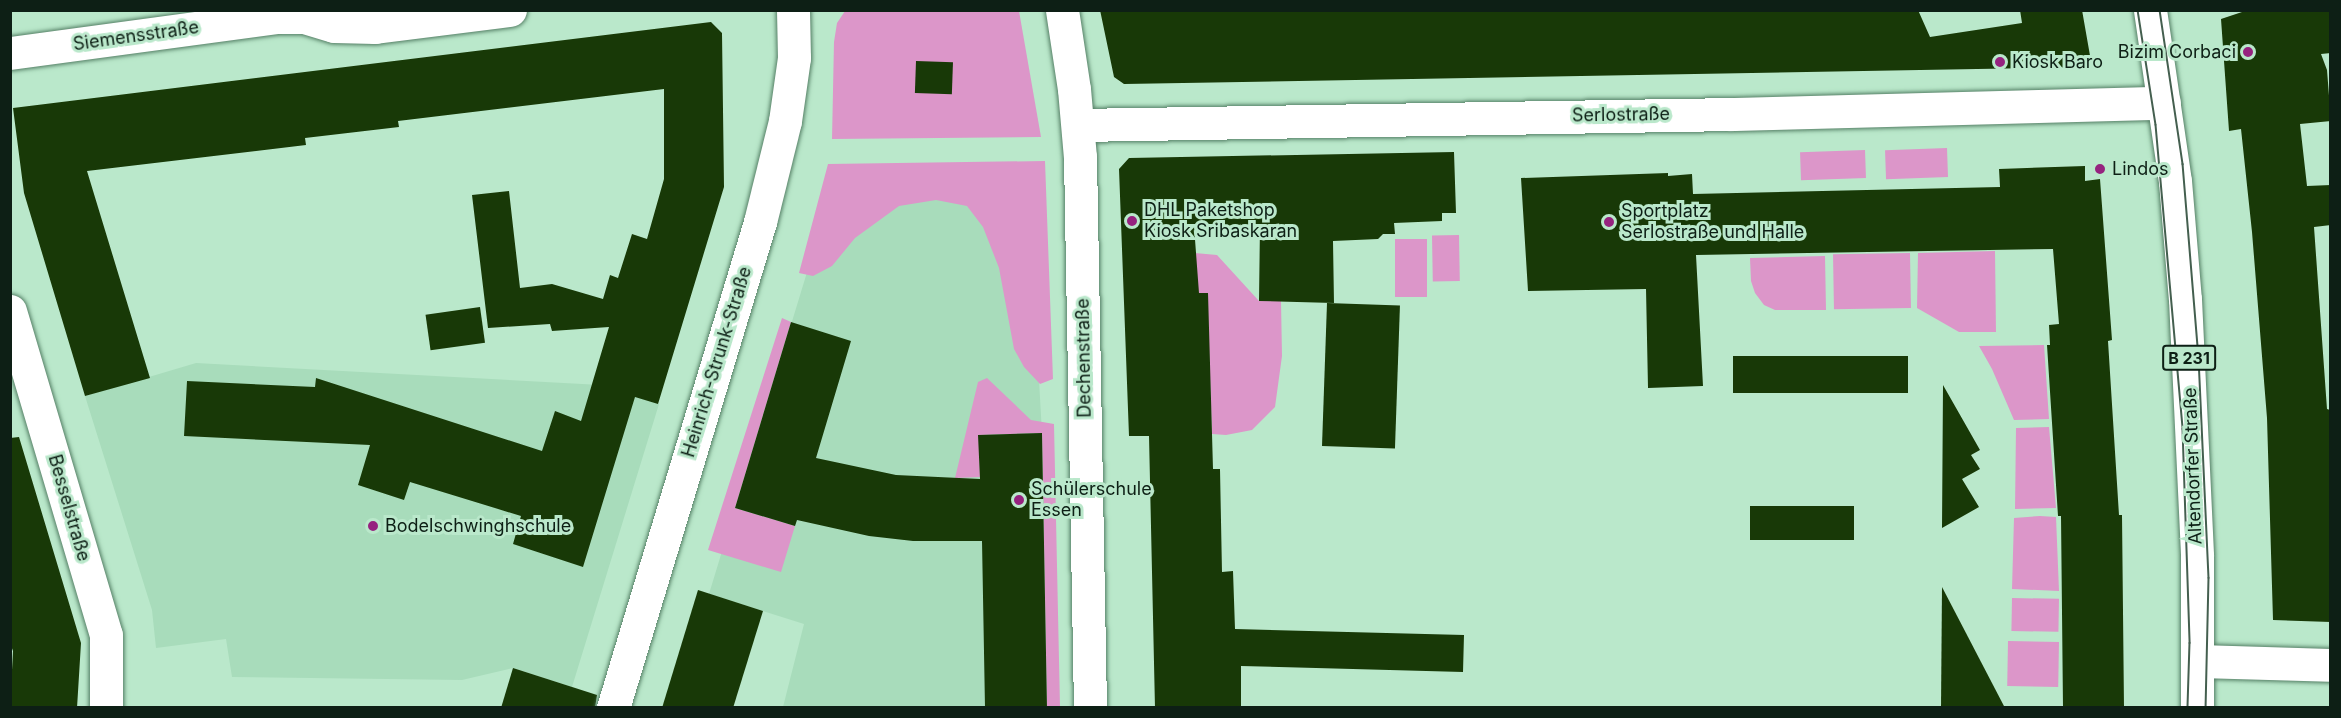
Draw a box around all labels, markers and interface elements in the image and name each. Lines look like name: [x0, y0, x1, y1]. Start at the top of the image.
street label: Siemensstraße: [72, 16, 200, 56]
place label: Bizim Corbaci: [2118, 41, 2236, 63]
marker: Bizim Corbaci: [2241, 45, 2255, 59]
place label: Kiosk Baro: [2012, 51, 2103, 73]
marker: Kiosk Baro: [1993, 55, 2007, 69]
street label: Serlostraße: [1572, 103, 1670, 127]
place label: Lindos: [2112, 158, 2168, 180]
marker: Lindos: [2093, 162, 2107, 176]
place label: DHL Paketshop Kiosk Sribaskaran: [1144, 200, 1297, 242]
place label: Sportplatz Serlostraße und Halle: [1621, 201, 1804, 244]
marker: DHL Paketshop Kiosk Sribaskaran: [1125, 214, 1139, 228]
marker: Sportplatz Serlostraße und Halle: [1602, 215, 1616, 229]
street label: Heinrich-Strunk-Straße: [678, 264, 756, 460]
street label: Dechenstraße: [1072, 298, 1096, 418]
road number: B 231: [2162, 345, 2216, 371]
street label: Altendorfer Straße: [2179, 387, 2207, 545]
street label: Besselstraße: [43, 452, 95, 564]
place label: Schülerschule Essen: [1031, 479, 1152, 522]
marker: Schülerschule Essen: [1012, 493, 1026, 507]
place label: Bodelschwinghschule: [385, 515, 571, 537]
marker: Bodelschwinghschule: [366, 519, 380, 533]

